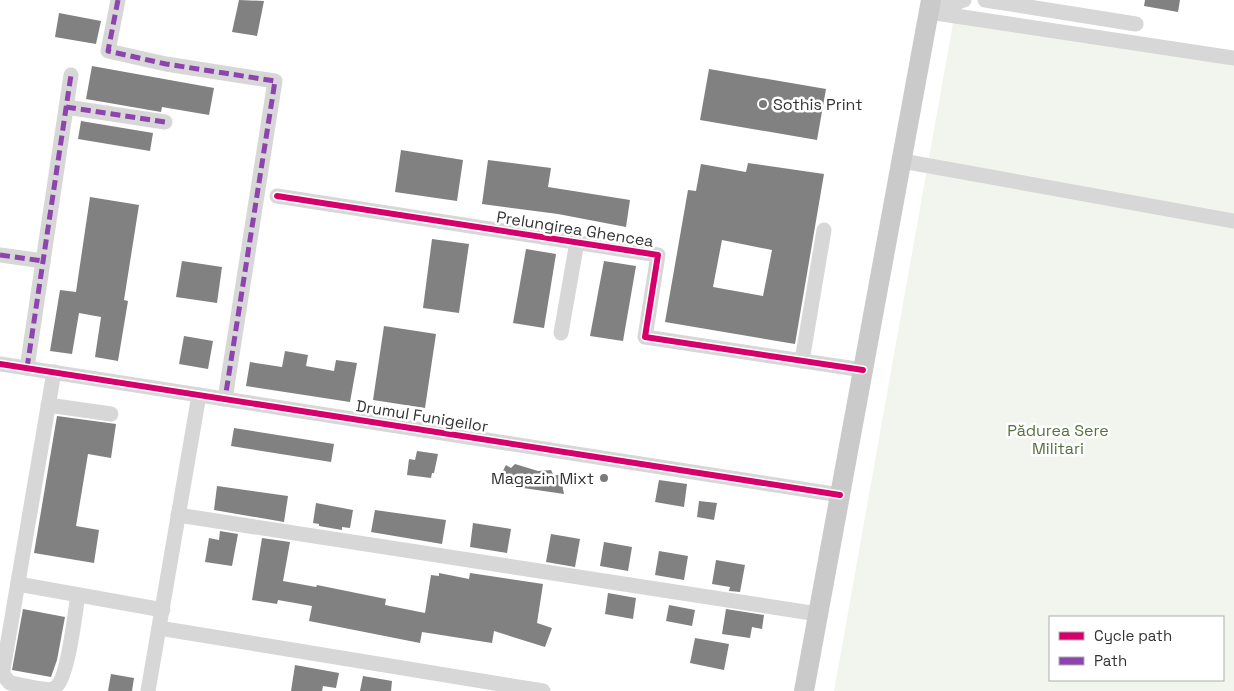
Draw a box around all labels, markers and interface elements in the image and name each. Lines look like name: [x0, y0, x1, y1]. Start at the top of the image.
place label: Sothis Print: [773, 94, 863, 115]
marker: Sothis Print: [757, 98, 769, 110]
street label: Prelungirea Ghencea: [495, 206, 655, 252]
street label: Drumul Funigeilor: [354, 395, 490, 437]
park label: Pădurea Sere Militari: [1007, 420, 1109, 459]
place label: Magazin Mixt: [491, 468, 594, 489]
marker: Magazin Mixt: [598, 472, 610, 484]
legend: [1049, 616, 1224, 681]
text: Cycle path: [1094, 626, 1172, 645]
text: Path: [1094, 651, 1127, 670]

